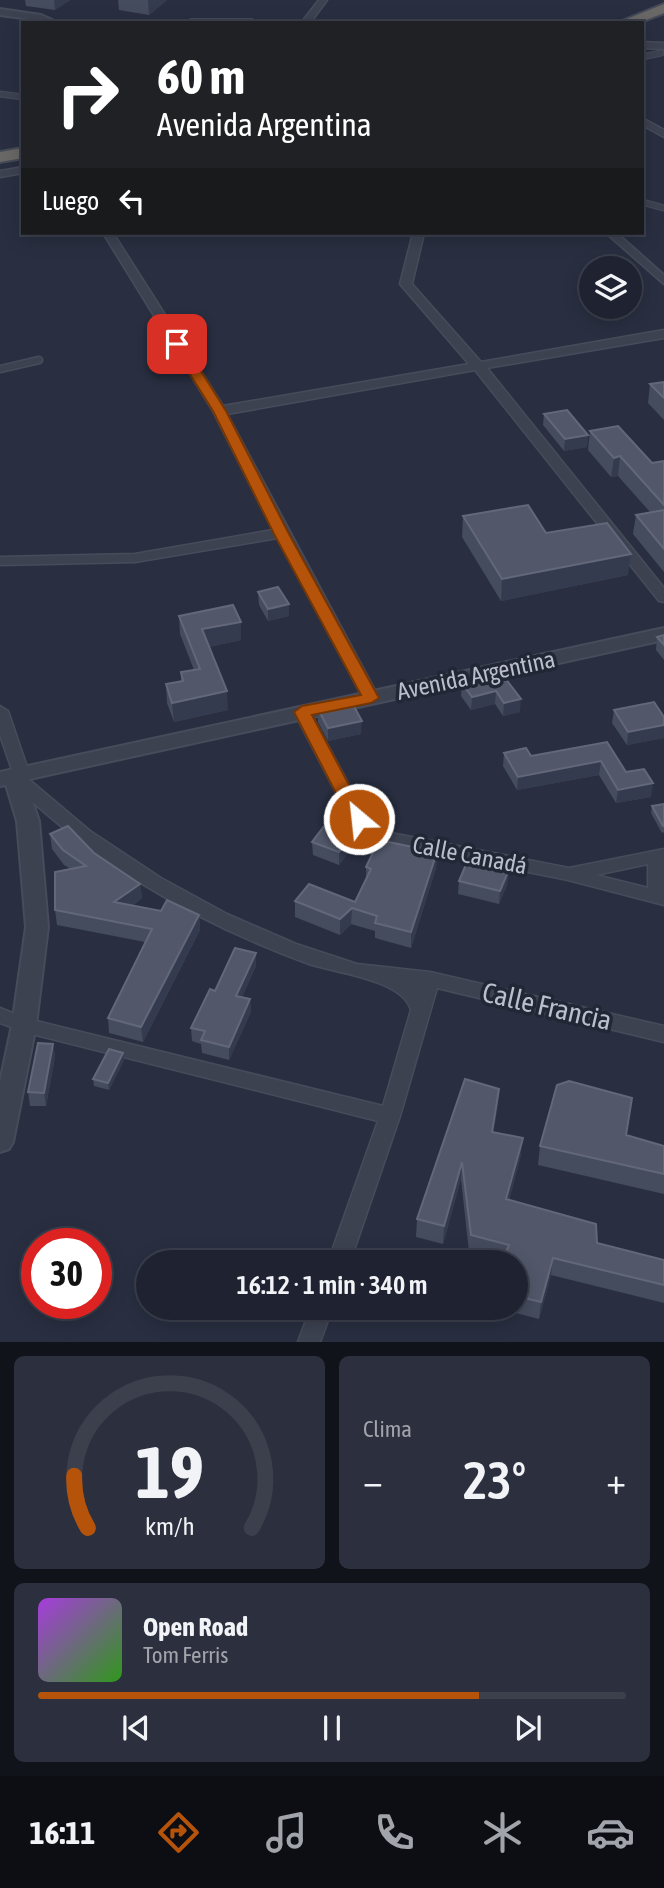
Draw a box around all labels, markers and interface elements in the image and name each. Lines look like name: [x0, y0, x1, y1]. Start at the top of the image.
text: 60 m: [157, 48, 245, 104]
icon: right: [42, 49, 133, 140]
text: Avenida Argentina: [157, 106, 372, 143]
icon: left: [113, 182, 151, 220]
text: Luego: [42, 186, 99, 216]
map controls: [579, 256, 642, 319]
button: layers: [579, 256, 642, 319]
pin: [147, 314, 207, 374]
icon: arrive: [158, 325, 196, 363]
street label: Avenida Argentina: [394, 645, 558, 705]
position arrow: [322, 782, 396, 856]
street label: Calle Canadá: [411, 831, 529, 879]
street label: Calle Francia: [479, 976, 615, 1036]
speed limit sign: 30: [21, 1228, 112, 1319]
text: 16:12 · 1 min · 340 m: [237, 1270, 427, 1300]
text: Clima: [363, 1416, 412, 1442]
text: 19: [135, 1431, 204, 1514]
text: 23°: [463, 1450, 526, 1510]
text: −: [363, 1459, 383, 1502]
text: +: [606, 1459, 626, 1502]
text: km/h: [145, 1512, 194, 1540]
text: Open Road: [143, 1612, 248, 1642]
text: Tom Ferris: [143, 1642, 228, 1668]
icon: previous: [117, 1709, 155, 1747]
icon: pause: [313, 1709, 351, 1747]
icon: next: [509, 1709, 547, 1747]
icon: directions: [154, 1808, 203, 1857]
icon: music: [262, 1808, 311, 1857]
icon: phone: [370, 1808, 419, 1857]
icon: climate: [478, 1808, 527, 1857]
icon: car: [586, 1808, 635, 1857]
text: 16:11: [29, 1814, 95, 1851]

